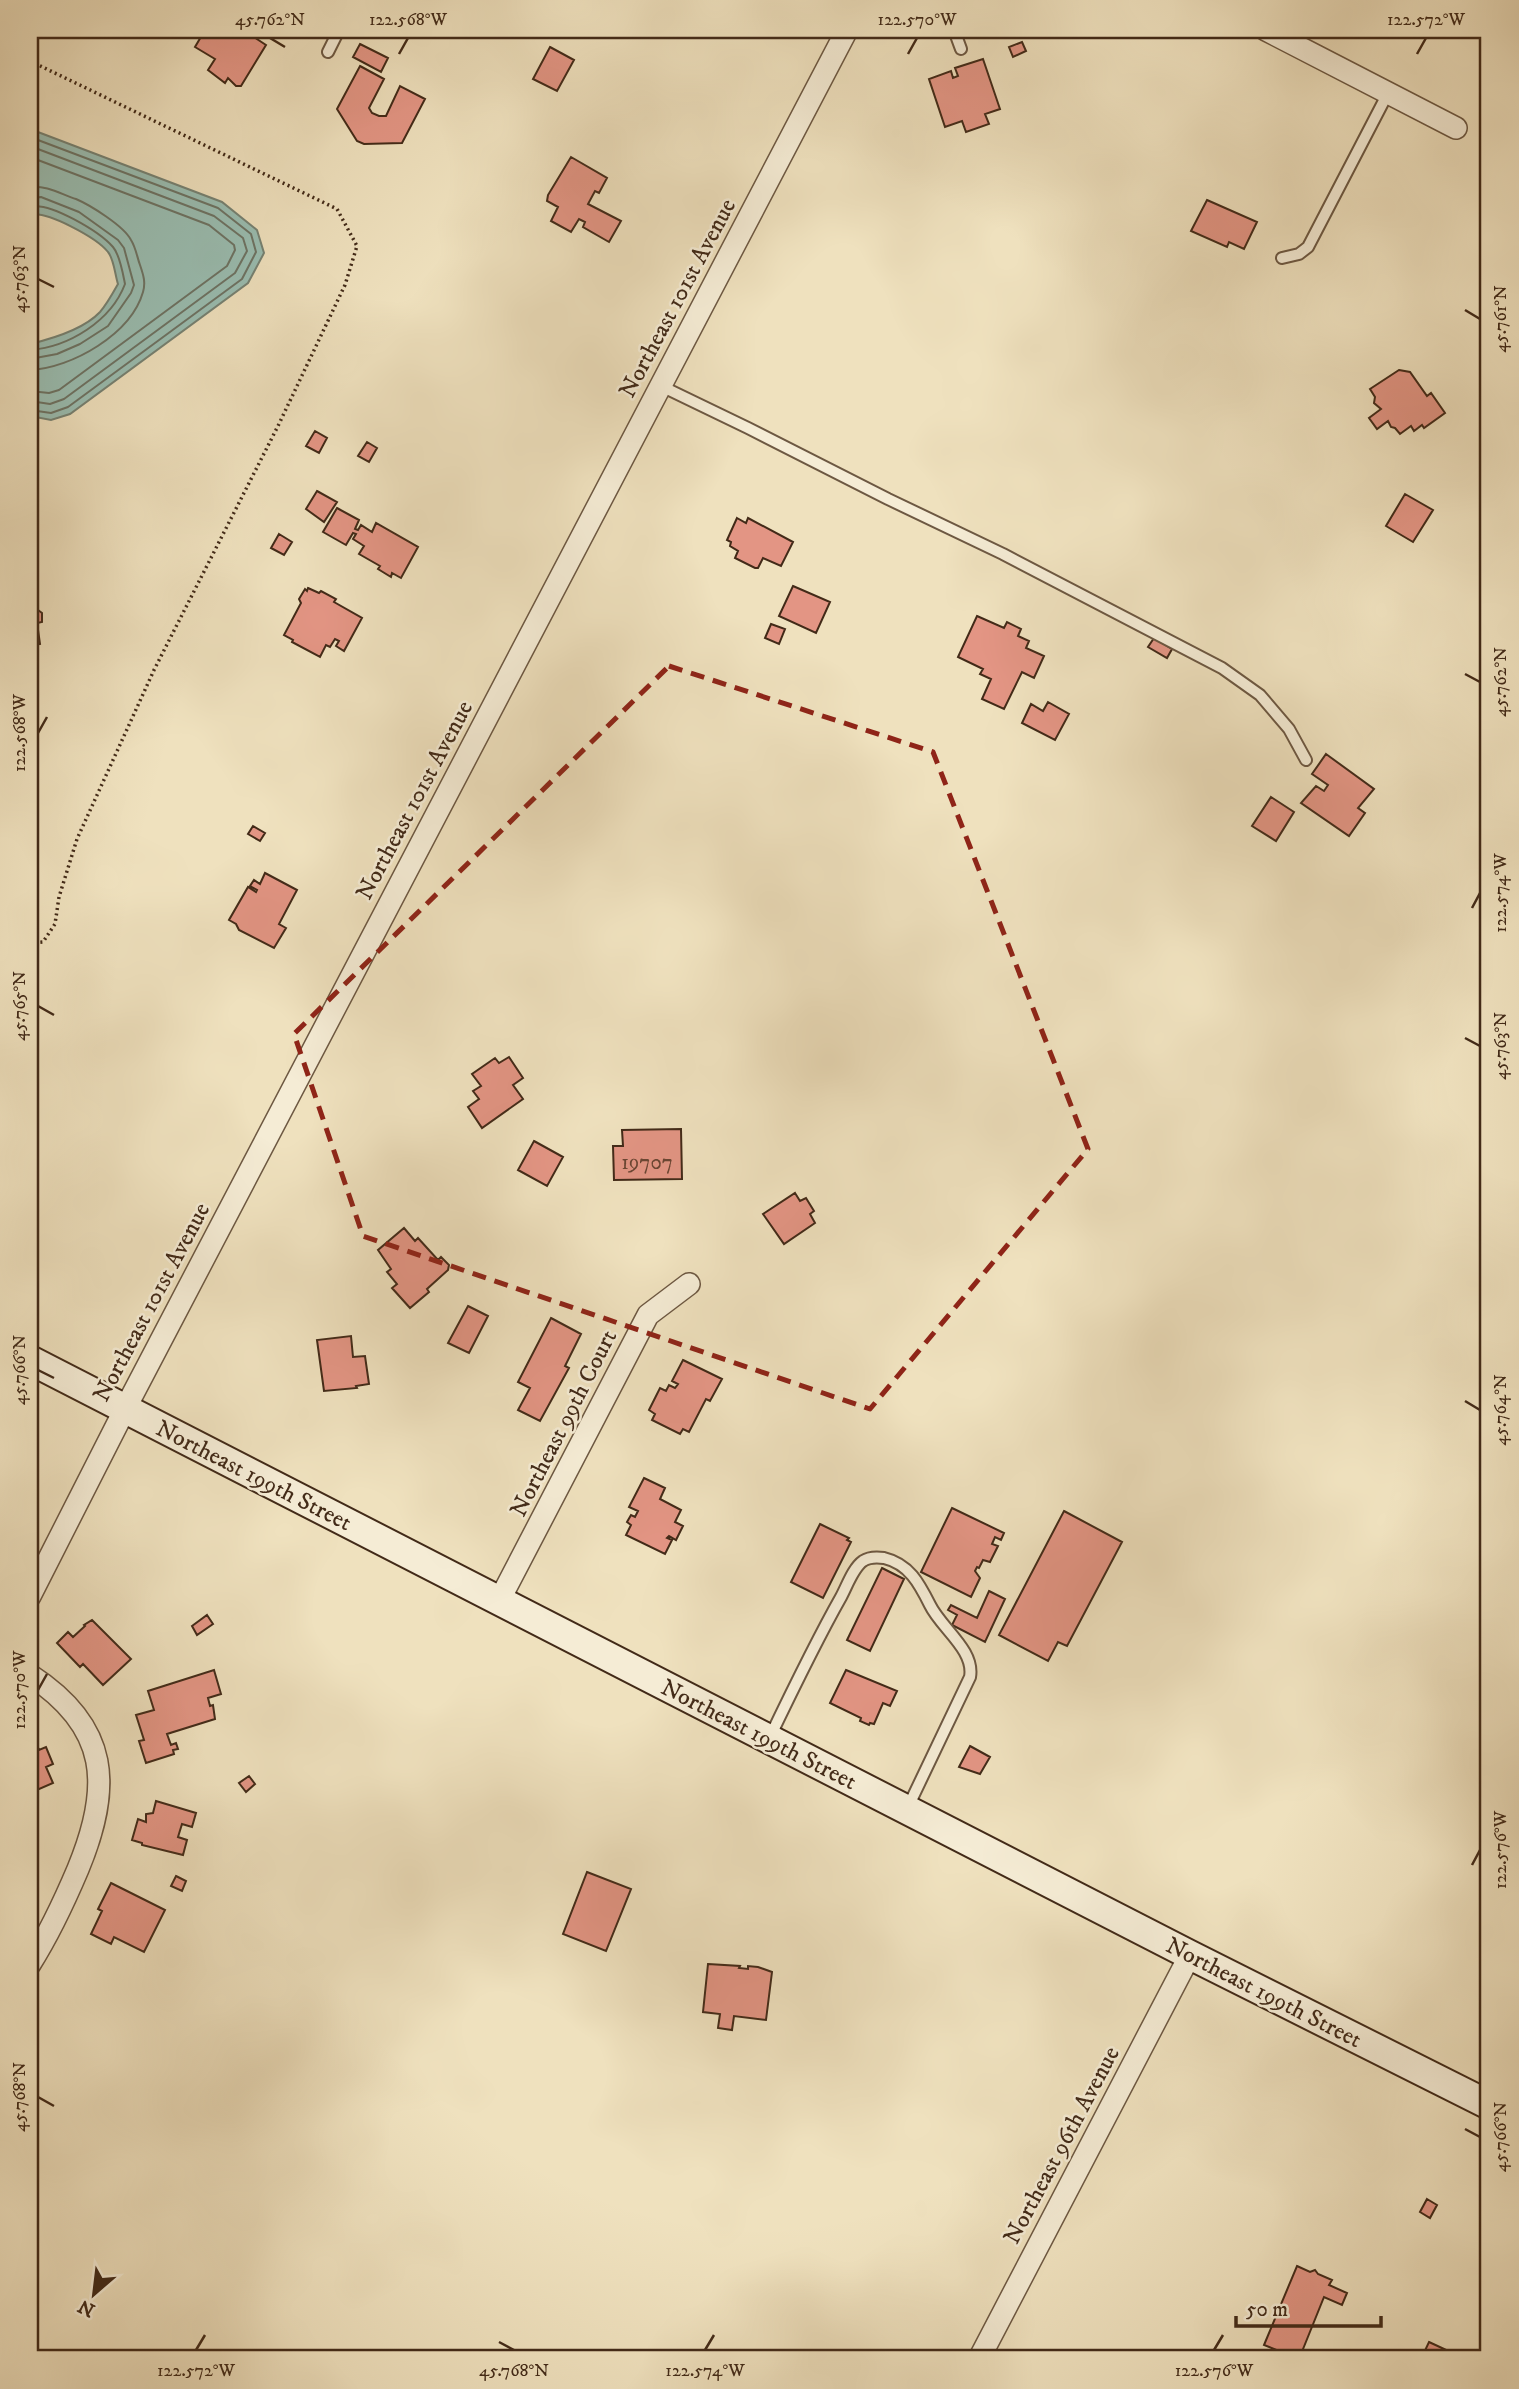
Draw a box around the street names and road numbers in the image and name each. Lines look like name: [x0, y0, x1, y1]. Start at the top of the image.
street label: Northeast 101st Avenue: [613, 194, 743, 403]
street label: Northeast 101st Avenue: [350, 696, 480, 905]
street label: Northeast 101st Avenue: [87, 1198, 217, 1407]
street label: Northeast 99th Court: [504, 1325, 624, 1522]
street label: Northeast 199th Street: [151, 1414, 357, 1538]
street label: Northeast 199th Street: [656, 1673, 862, 1797]
street label: Northeast 199th Street: [1161, 1931, 1367, 2055]
street label: Northeast 96th Avenue: [997, 2041, 1127, 2250]

